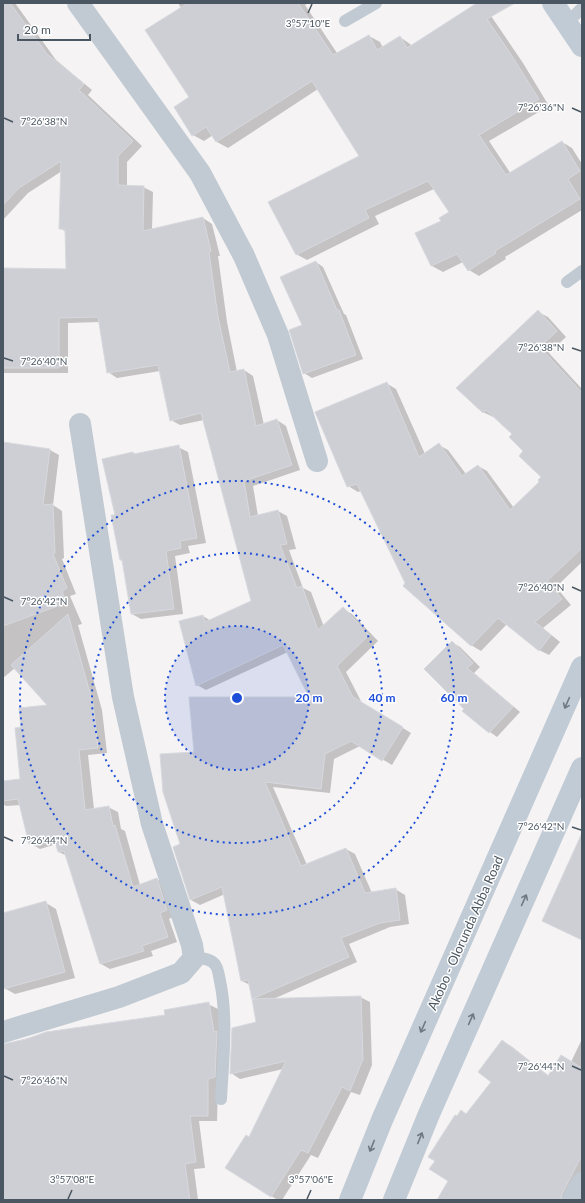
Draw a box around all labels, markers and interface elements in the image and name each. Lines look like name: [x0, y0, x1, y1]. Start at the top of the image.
scale bar: [18, 16, 90, 42]
text: 3°57'10"E: [286, 17, 331, 29]
text: 20 m: [24, 22, 51, 37]
text: 7°26'36"N: [518, 101, 564, 113]
text: 7°26'38"N: [21, 115, 67, 127]
text: 7°26'38"N: [518, 341, 564, 353]
text: 7°26'40"N: [21, 355, 67, 367]
text: 7°26'40"N: [518, 581, 564, 593]
text: 7°26'42"N: [21, 595, 67, 607]
text: 20 m: [296, 690, 322, 705]
text: 40 m: [369, 690, 395, 705]
text: 60 m: [441, 690, 467, 705]
centre of rings: [230, 691, 244, 705]
one-way arrow: [562, 697, 570, 709]
text: 7°26'42"N: [518, 820, 564, 832]
text: 7°26'44"N: [21, 834, 67, 846]
street label: Akobo - Olorunda Abba Road: [424, 853, 506, 1013]
one-way arrow: [521, 894, 528, 906]
one-way arrow: [468, 1013, 476, 1025]
one-way arrow: [419, 1020, 427, 1032]
text: 7°26'44"N: [518, 1060, 564, 1072]
text: 7°26'46"N: [21, 1074, 67, 1086]
one-way arrow: [416, 1132, 424, 1144]
one-way arrow: [367, 1140, 375, 1152]
text: 3°57'08"E: [50, 1173, 95, 1185]
text: 3°57'06"E: [289, 1173, 334, 1185]

